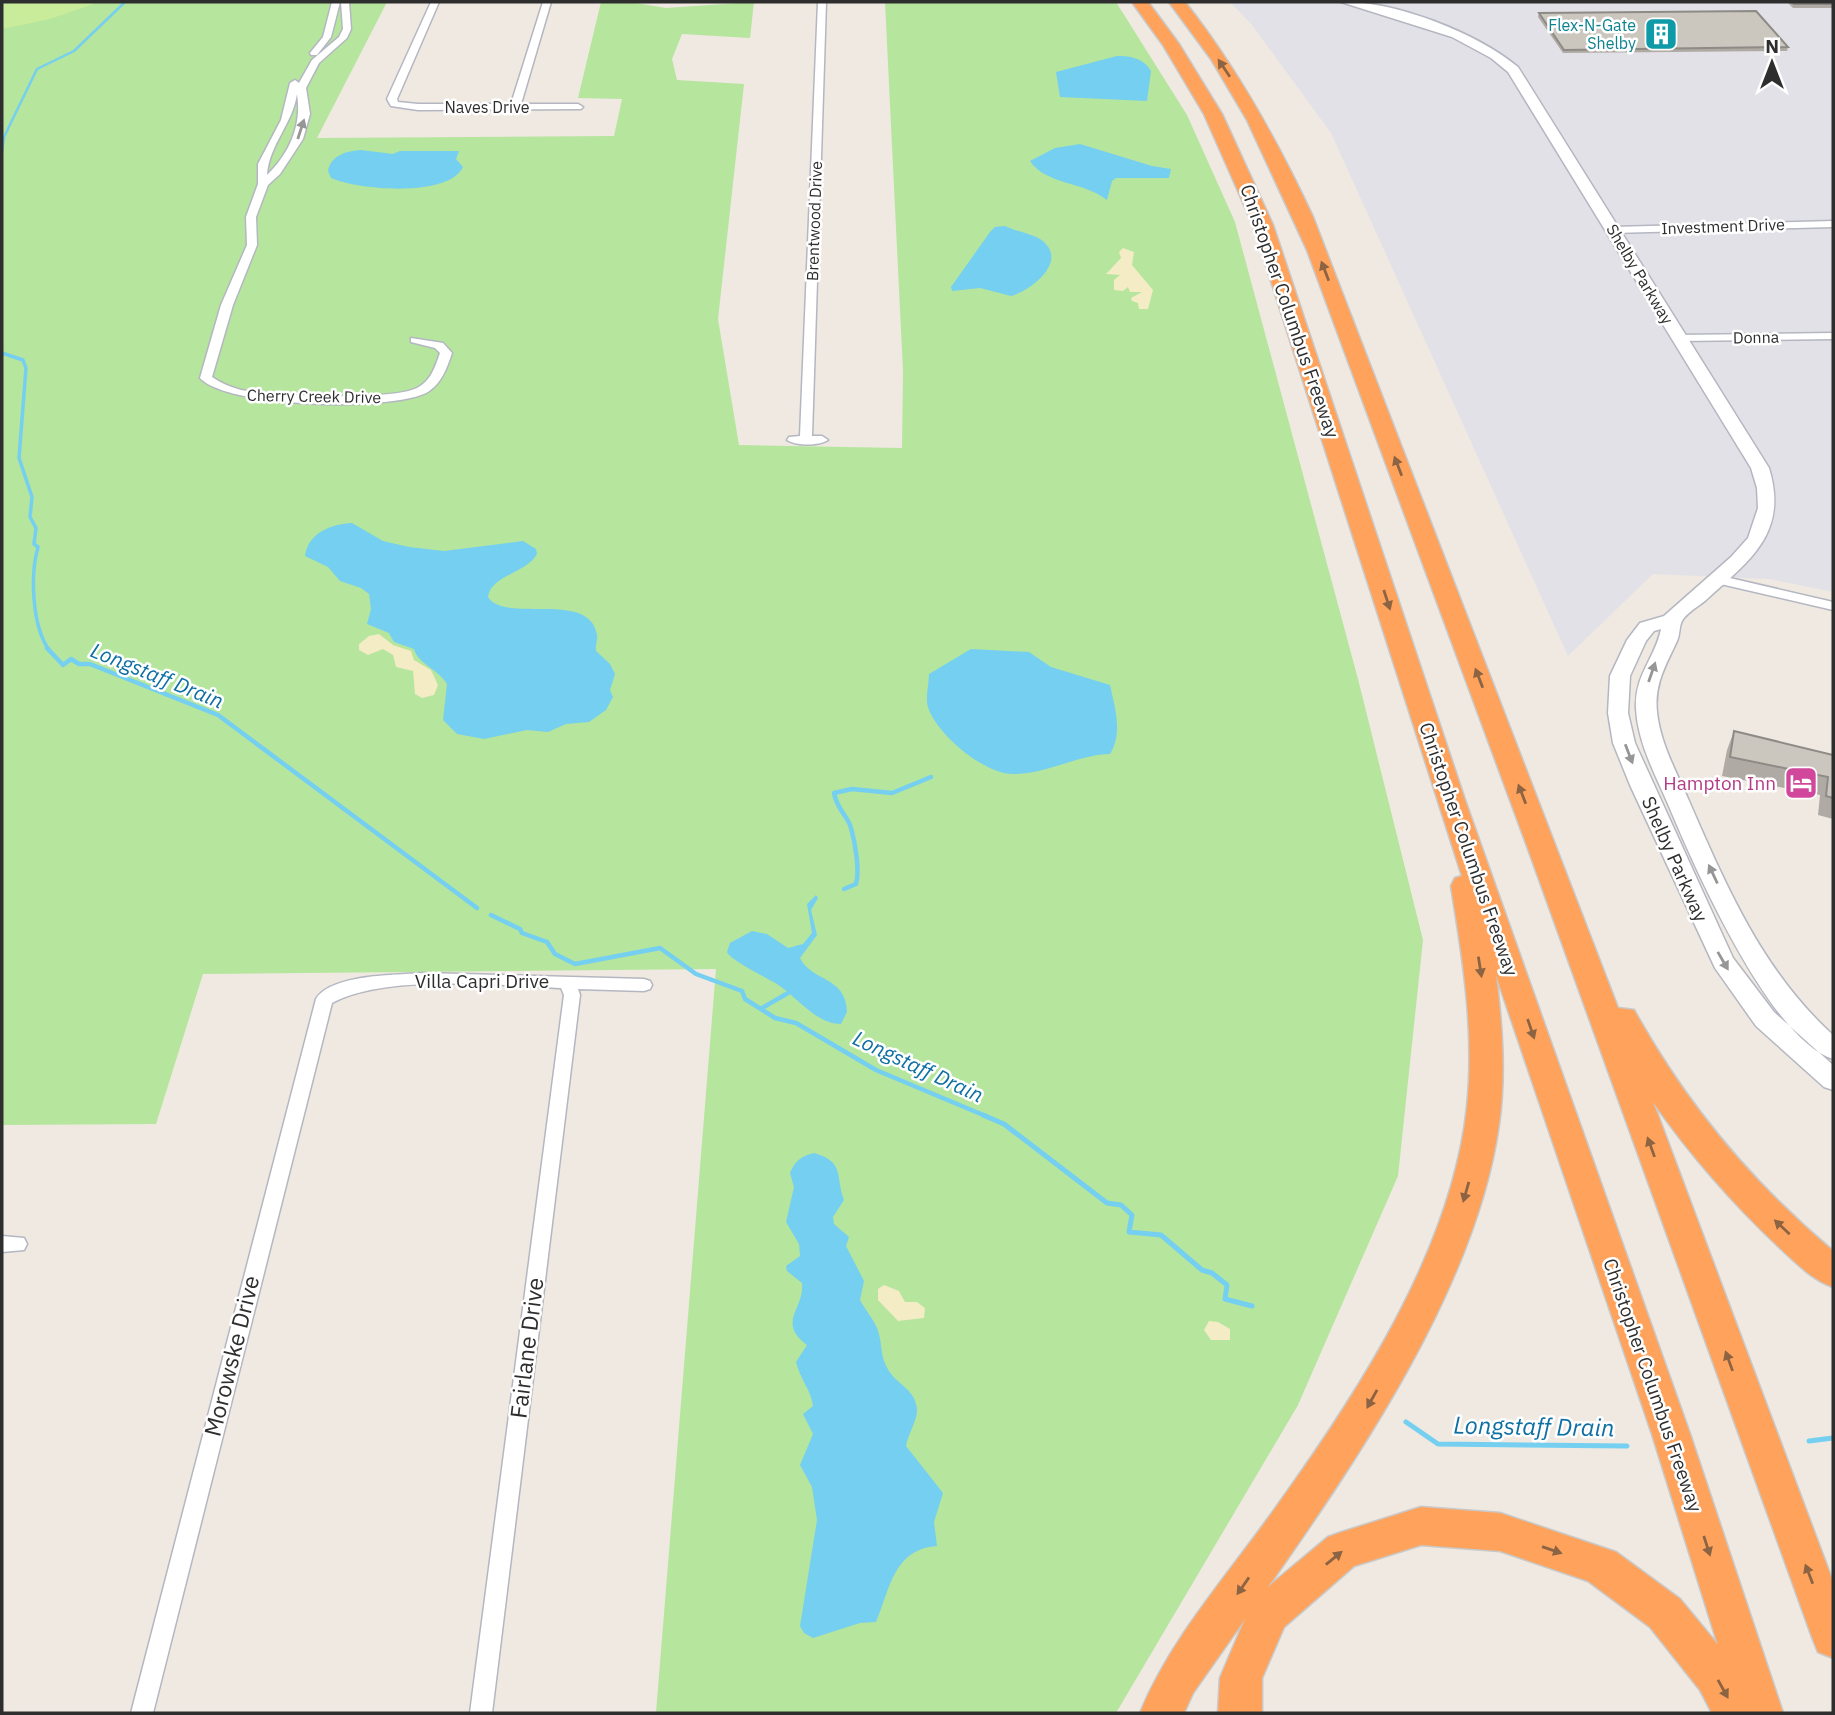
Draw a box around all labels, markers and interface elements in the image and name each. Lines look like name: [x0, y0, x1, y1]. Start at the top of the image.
place label: Flex-N-Gate Shelby: [1548, 15, 1636, 53]
building icon: Flex-N-Gate Shelby: [1642, 15, 1680, 53]
north arrow: [1737, 28, 1807, 98]
text: N: [1765, 34, 1779, 58]
one-way arrow: [1218, 58, 1231, 77]
street label: Naves Drive: [445, 97, 530, 117]
one-way arrow: [296, 119, 306, 140]
street label: Brentwood Drive: [802, 160, 826, 281]
street label: Christopher Columbus Freeway: [1235, 181, 1345, 441]
street label: Investment Drive: [1661, 214, 1785, 238]
street label: Shelby Parkway: [1602, 220, 1678, 328]
one-way arrow: [1319, 260, 1330, 281]
street label: Donna: [1733, 327, 1780, 347]
street label: Cherry Creek Drive: [247, 385, 381, 407]
one-way arrow: [1393, 455, 1404, 476]
one-way arrow: [1383, 590, 1393, 611]
water label: Longstaff Drain: [87, 636, 228, 714]
one-way arrow: [1647, 662, 1658, 683]
one-way arrow: [1473, 668, 1484, 689]
street label: Christopher Columbus Freeway: [1414, 719, 1524, 979]
one-way arrow: [1623, 743, 1634, 764]
hotel icon: Hampton Inn: [1782, 764, 1820, 802]
place label: Hampton Inn: [1663, 771, 1776, 795]
one-way arrow: [1517, 784, 1528, 805]
street label: Shelby Parkway: [1637, 793, 1714, 926]
one-way arrow: [1707, 864, 1718, 884]
one-way arrow: [1717, 951, 1729, 970]
one-way arrow: [1475, 956, 1486, 978]
street label: Villa Capri Drive: [415, 969, 549, 993]
one-way arrow: [1526, 1019, 1537, 1040]
water label: Longstaff Drain: [849, 1024, 988, 1109]
one-way arrow: [1646, 1136, 1657, 1157]
one-way arrow: [1460, 1181, 1471, 1203]
one-way arrow: [1774, 1220, 1791, 1236]
street label: Christopher Columbus Freeway: [1598, 1255, 1708, 1515]
street label: Morowske Drive: [197, 1272, 265, 1439]
street label: Fairlane Drive: [502, 1276, 550, 1420]
one-way arrow: [1724, 1350, 1735, 1371]
one-way arrow: [1366, 1389, 1378, 1408]
water label: Longstaff Drain: [1453, 1409, 1615, 1443]
one-way arrow: [1702, 1536, 1713, 1557]
one-way arrow: [1541, 1545, 1562, 1556]
one-way arrow: [1324, 1551, 1342, 1566]
one-way arrow: [1803, 1563, 1814, 1584]
one-way arrow: [1236, 1577, 1250, 1595]
one-way arrow: [1717, 1680, 1729, 1699]

